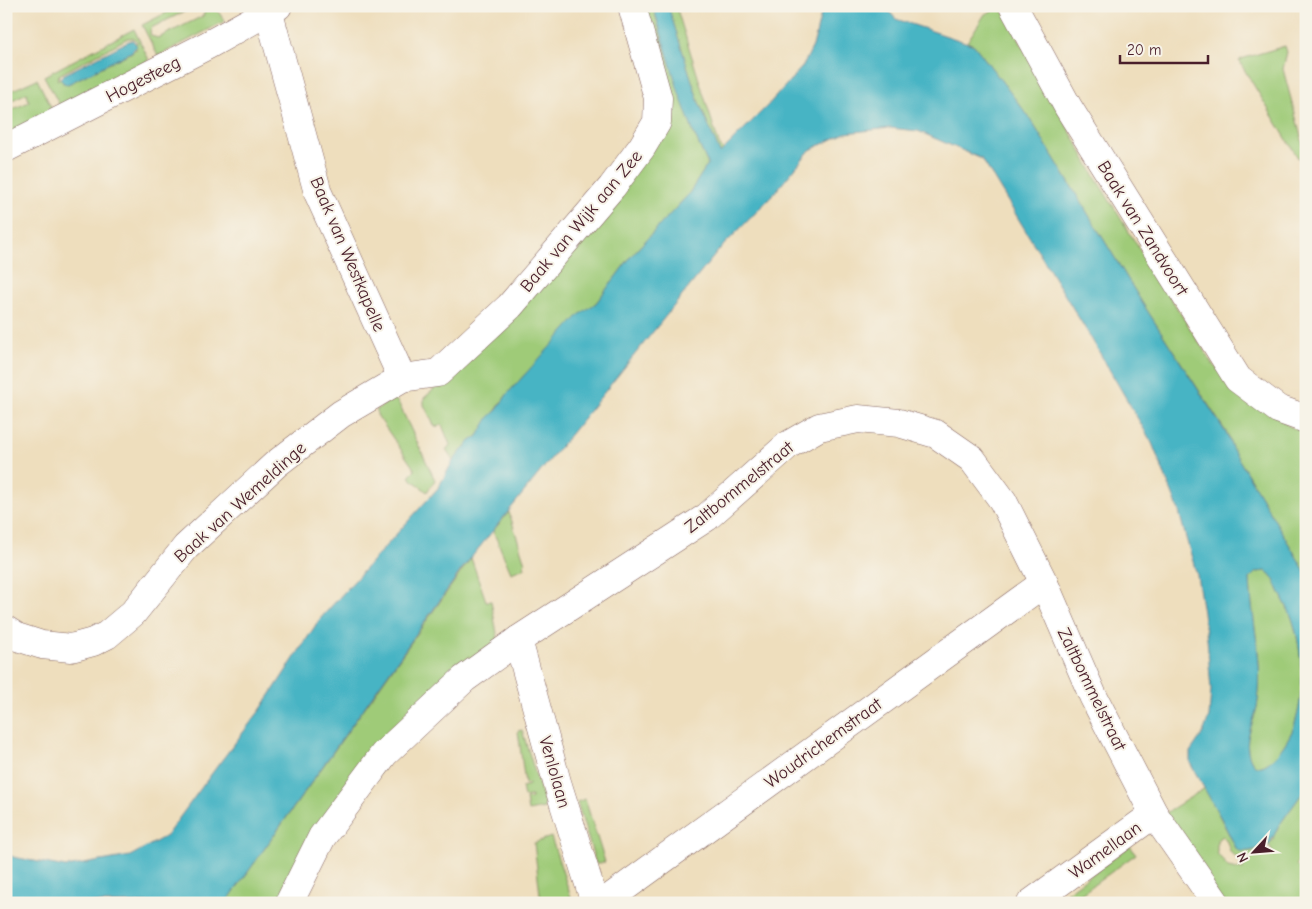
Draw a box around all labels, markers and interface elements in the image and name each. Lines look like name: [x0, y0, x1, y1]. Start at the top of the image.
scale bar: [1120, 32, 1207, 64]
text: 20 m: [1127, 41, 1161, 59]
street label: Hogesteeg: [102, 52, 184, 107]
street label: Baak van Wijk aan Zee: [516, 146, 647, 296]
street label: Baak van Zandvoort: [1093, 157, 1193, 300]
street label: Baak van Westkapelle: [305, 174, 390, 335]
street label: Zaltbommelstraat: [681, 437, 799, 538]
street label: Baak van Wemeldinge: [170, 438, 311, 567]
street label: Zaltbommelstraat: [1053, 624, 1131, 755]
street label: Woudrichemstraat: [761, 693, 887, 793]
street label: Venlolaan: [534, 734, 575, 810]
street label: Wamellaan: [1065, 817, 1145, 884]
north arrow: [1230, 826, 1280, 876]
text: N: [1233, 850, 1252, 865]

